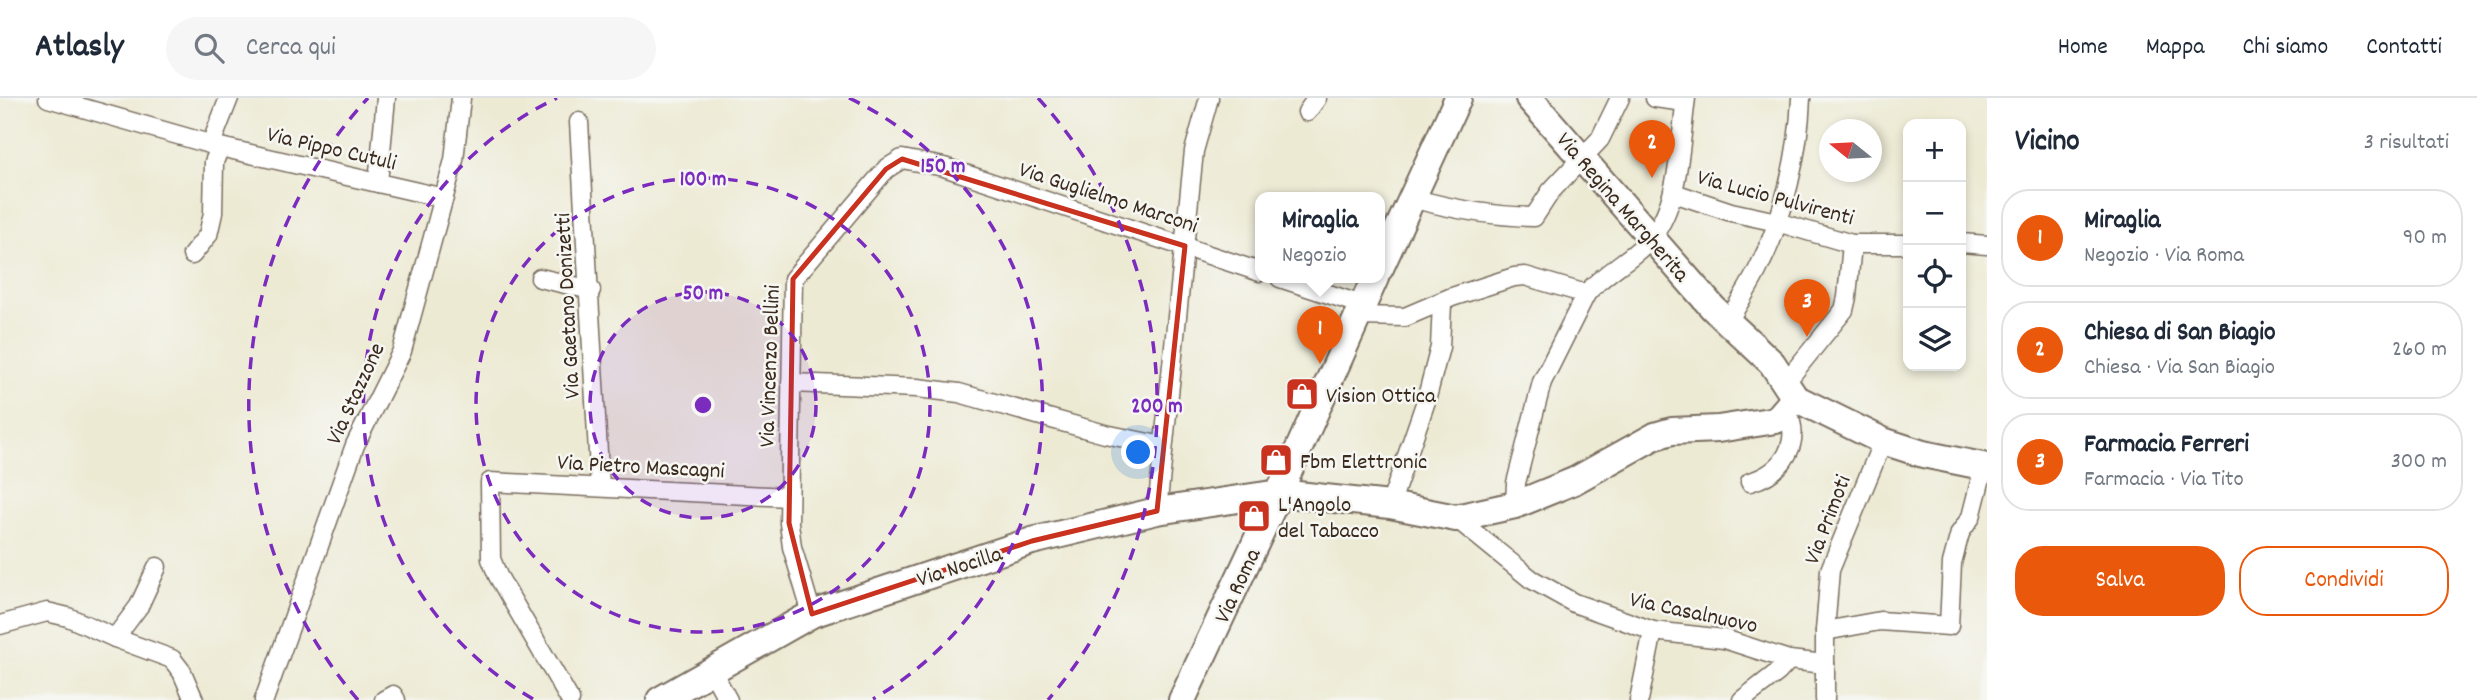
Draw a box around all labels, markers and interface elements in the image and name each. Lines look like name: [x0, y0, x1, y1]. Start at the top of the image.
search box: [166, 17, 656, 80]
text: Atlasly: [35, 25, 124, 72]
icon: search: [190, 29, 228, 67]
text: Cerca qui: [246, 30, 336, 67]
text: Home: [2058, 31, 2108, 65]
text: Mappa: [2146, 31, 2205, 65]
text: Chi siamo: [2243, 31, 2328, 65]
text: Contatti: [2366, 31, 2442, 65]
street label: Via Pippo Cutuli: [263, 119, 399, 181]
north arrow: [1819, 119, 1882, 182]
map controls: [1903, 119, 1966, 371]
button: +: [1903, 119, 1966, 182]
pin: 2: [1629, 120, 1675, 178]
text: Vicino: [2015, 122, 2080, 165]
street label: Via Regina Margherita: [1547, 126, 1697, 291]
text: 3 risultati: [2364, 127, 2449, 160]
text: 150 m: [920, 153, 966, 183]
street label: Via Guglielmo Marconi: [1014, 155, 1202, 244]
street label: Via Lucio Pulvirenti: [1693, 163, 1857, 236]
text: 100 m: [680, 166, 726, 196]
button: −: [1903, 182, 1966, 245]
popup: [1255, 192, 1385, 283]
text: Miraglia: [1282, 203, 1358, 240]
text: Miraglia: [2084, 203, 2160, 240]
street label: Via Gaetano Donizetti: [548, 212, 591, 400]
text: 1: [2037, 222, 2043, 255]
text: 90 m: [2403, 222, 2447, 255]
text: Negozio: [1282, 240, 1347, 273]
text: Negozio · Via Roma: [2084, 240, 2244, 273]
button: locate: [1903, 245, 1966, 308]
pin: 3: [1784, 279, 1830, 337]
text: 50 m: [683, 280, 723, 310]
street label: Via Vincenzo Bellini: [752, 284, 791, 448]
pin: 1: [1297, 306, 1343, 364]
button: layers: [1903, 308, 1966, 371]
text: Chiesa di San Biagio: [2084, 315, 2276, 352]
text: 2: [2035, 334, 2045, 367]
text: 260 m: [2392, 334, 2447, 367]
street label: Via Stazzone: [319, 338, 395, 451]
text: Chiesa · Via San Biagio: [2084, 352, 2275, 385]
shop icon: Vision Ottica: [1283, 375, 1321, 413]
place label: Vision Ottica: [1326, 381, 1437, 414]
centre of rings: [691, 393, 715, 417]
text: 200 m: [1131, 393, 1183, 423]
text: Farmacia Ferreri: [2084, 427, 2249, 464]
your location: [1121, 435, 1155, 469]
shop icon: Fbm Elettronic: [1257, 441, 1295, 479]
text: 3: [2035, 446, 2045, 479]
text: 300 m: [2391, 446, 2447, 479]
place label: Fbm Elettronic: [1300, 447, 1427, 480]
street label: Via Pietro Mascagni: [556, 448, 725, 489]
text: Farmacia · Via Tito: [2084, 464, 2244, 497]
street label: Via Primoti: [1797, 471, 1861, 570]
place label: L'Angolo del Tabacco: [1278, 490, 1379, 549]
shop icon: L'Angolo del Tabacco: [1235, 497, 1273, 535]
street label: Via Nocilla: [913, 539, 1008, 598]
street label: Via Roma: [1207, 542, 1271, 629]
button: Salva: [2015, 546, 2225, 616]
button: Condividi: [2239, 546, 2449, 616]
street label: Via Casalnuovo: [1626, 585, 1760, 644]

